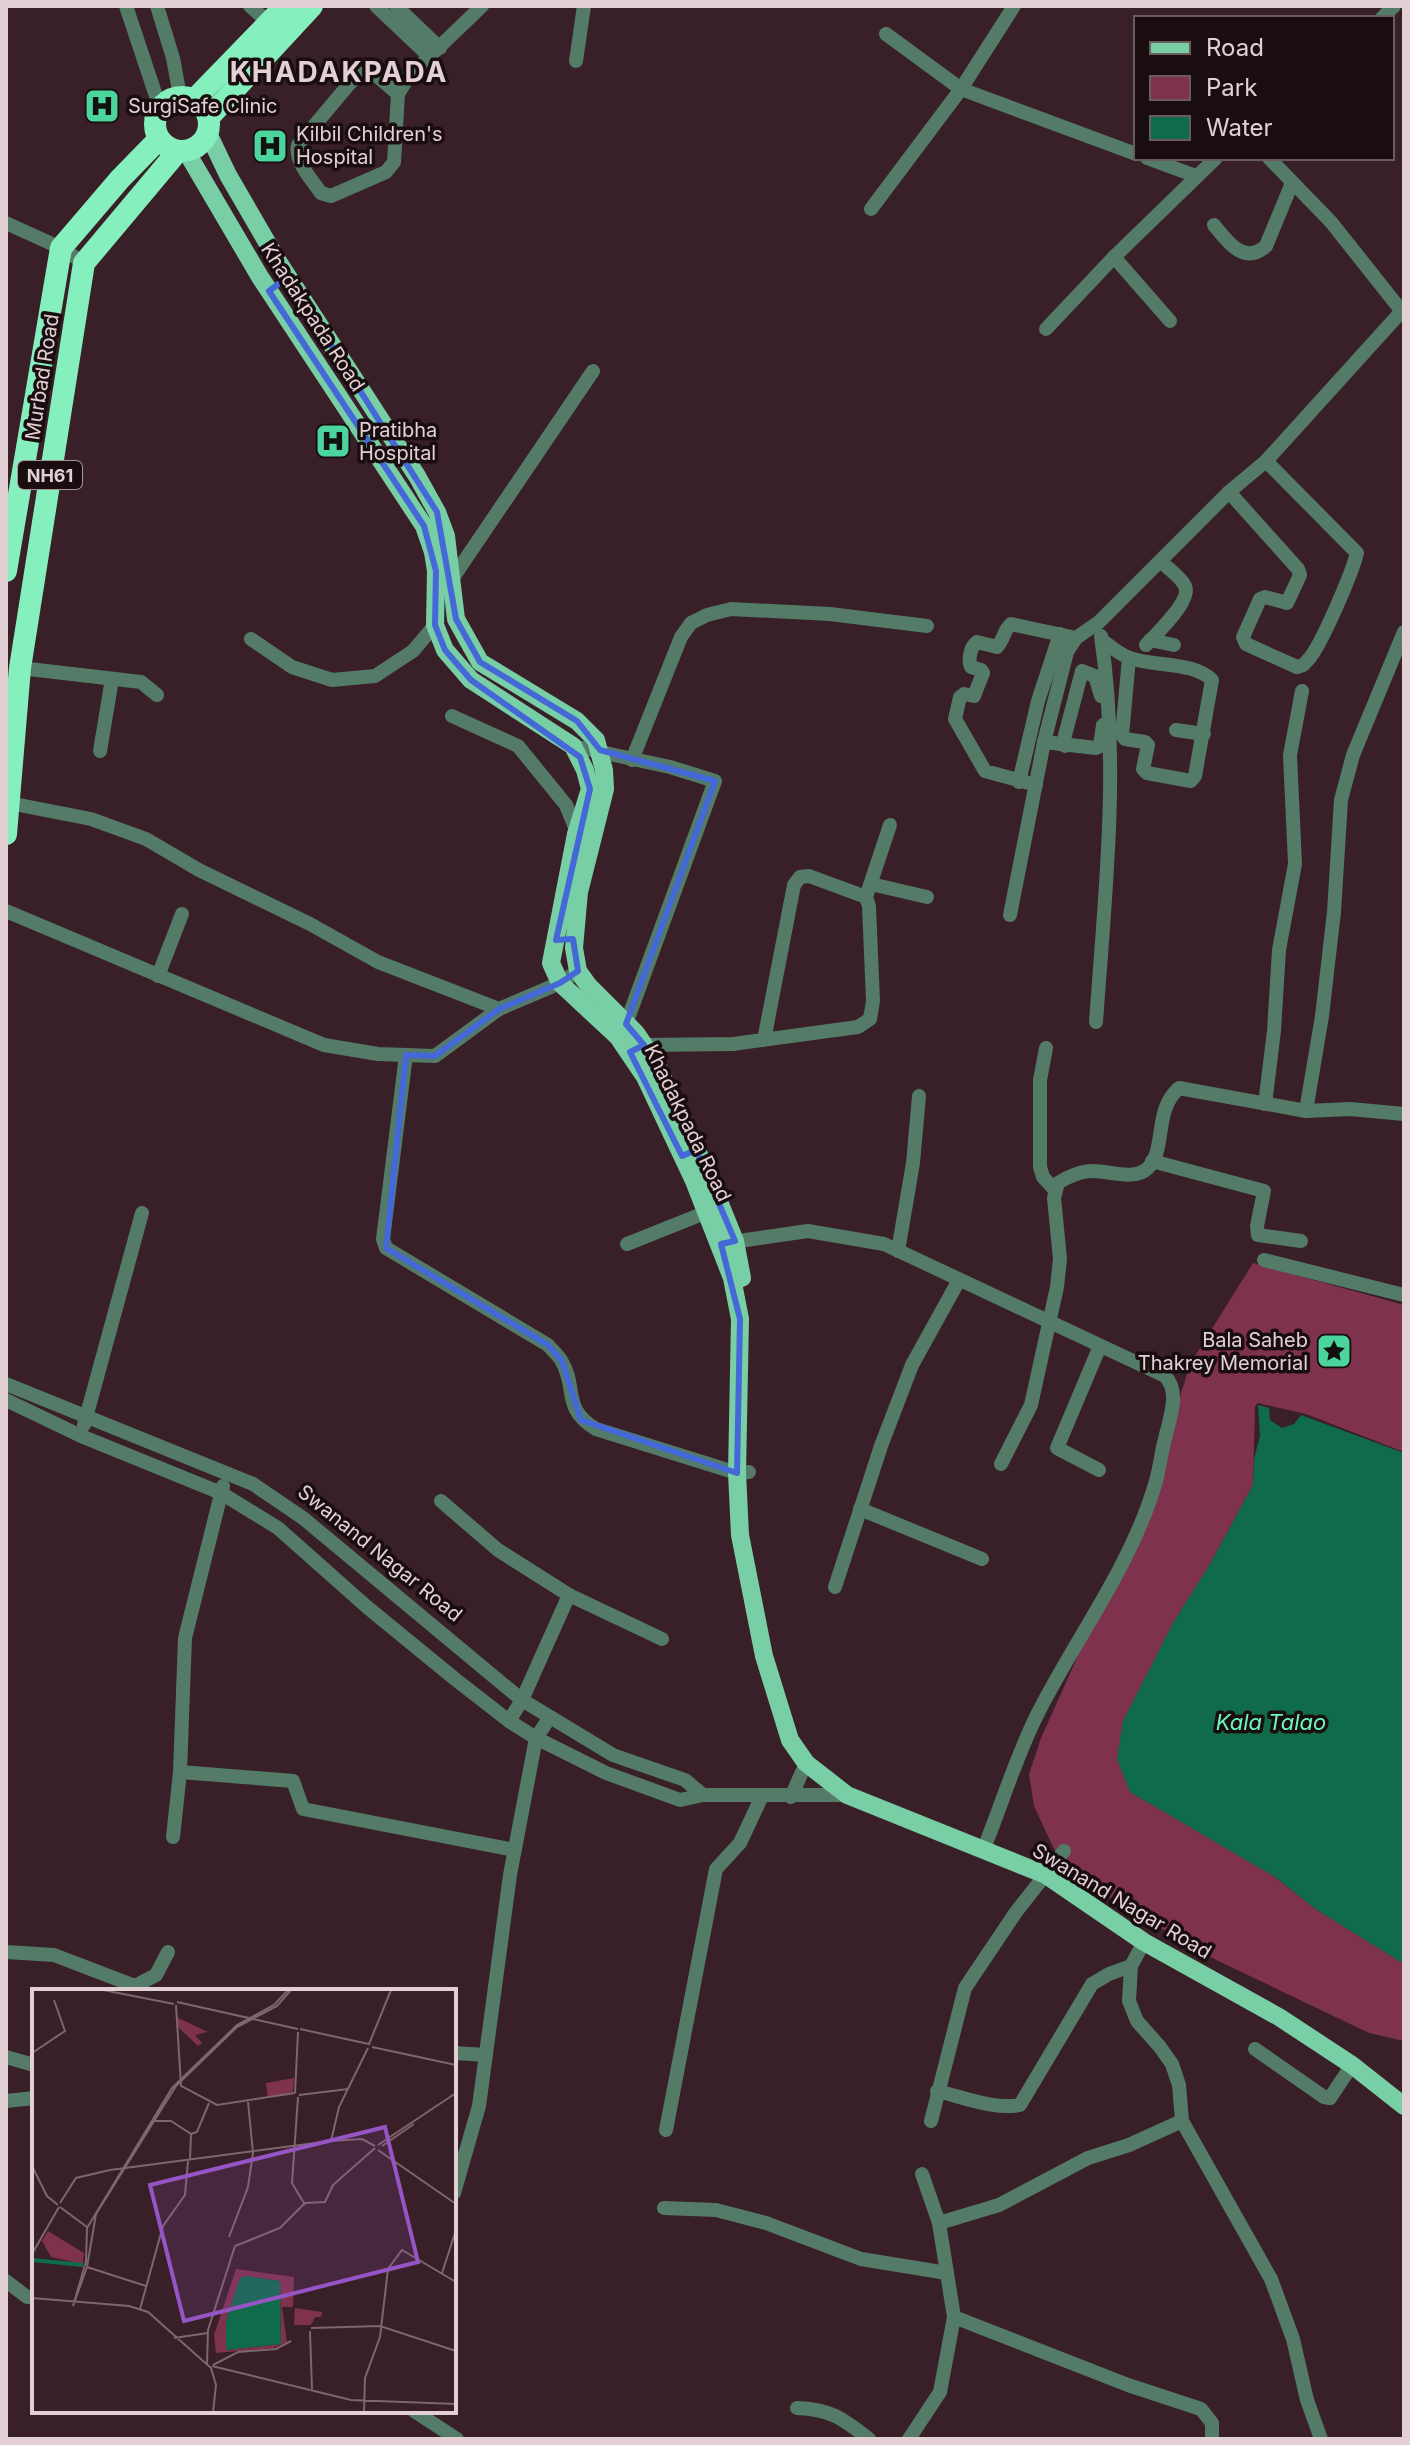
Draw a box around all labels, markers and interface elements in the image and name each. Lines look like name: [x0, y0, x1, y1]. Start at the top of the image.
legend: [1134, 16, 1394, 160]
text: Road: [1206, 33, 1264, 62]
district label: KHADAKPADA: [230, 55, 448, 89]
text: Park: [1206, 73, 1257, 102]
hospital icon: SurgiSafe Clinic: [83, 87, 121, 125]
place label: SurgiSafe Clinic: [128, 94, 278, 118]
text: Water: [1206, 113, 1273, 142]
place label: Kilbil Children's Hospital: [296, 122, 443, 169]
hospital icon: Kilbil Children's Hospital: [251, 127, 289, 165]
street label: Khadakpada Road: [256, 238, 370, 396]
street label: Murbad Road: [20, 312, 64, 442]
place label: Pratibha Hospital: [359, 418, 437, 465]
hospital icon: Pratibha Hospital: [314, 422, 352, 460]
road number: NH61: [18, 461, 82, 489]
street label: Khadakpada Road: [640, 1040, 736, 1206]
place label: Bala Saheb Thakrey Memorial: [1138, 1328, 1308, 1375]
place icon: Bala Saheb Thakrey Memorial: [1315, 1332, 1353, 1370]
street label: Swanand Nagar Road: [293, 1479, 467, 1627]
water label: Kala Talao: [1216, 1709, 1326, 1735]
street label: Swanand Nagar Road: [1028, 1838, 1216, 1964]
inset map: [32, 1989, 456, 2413]

